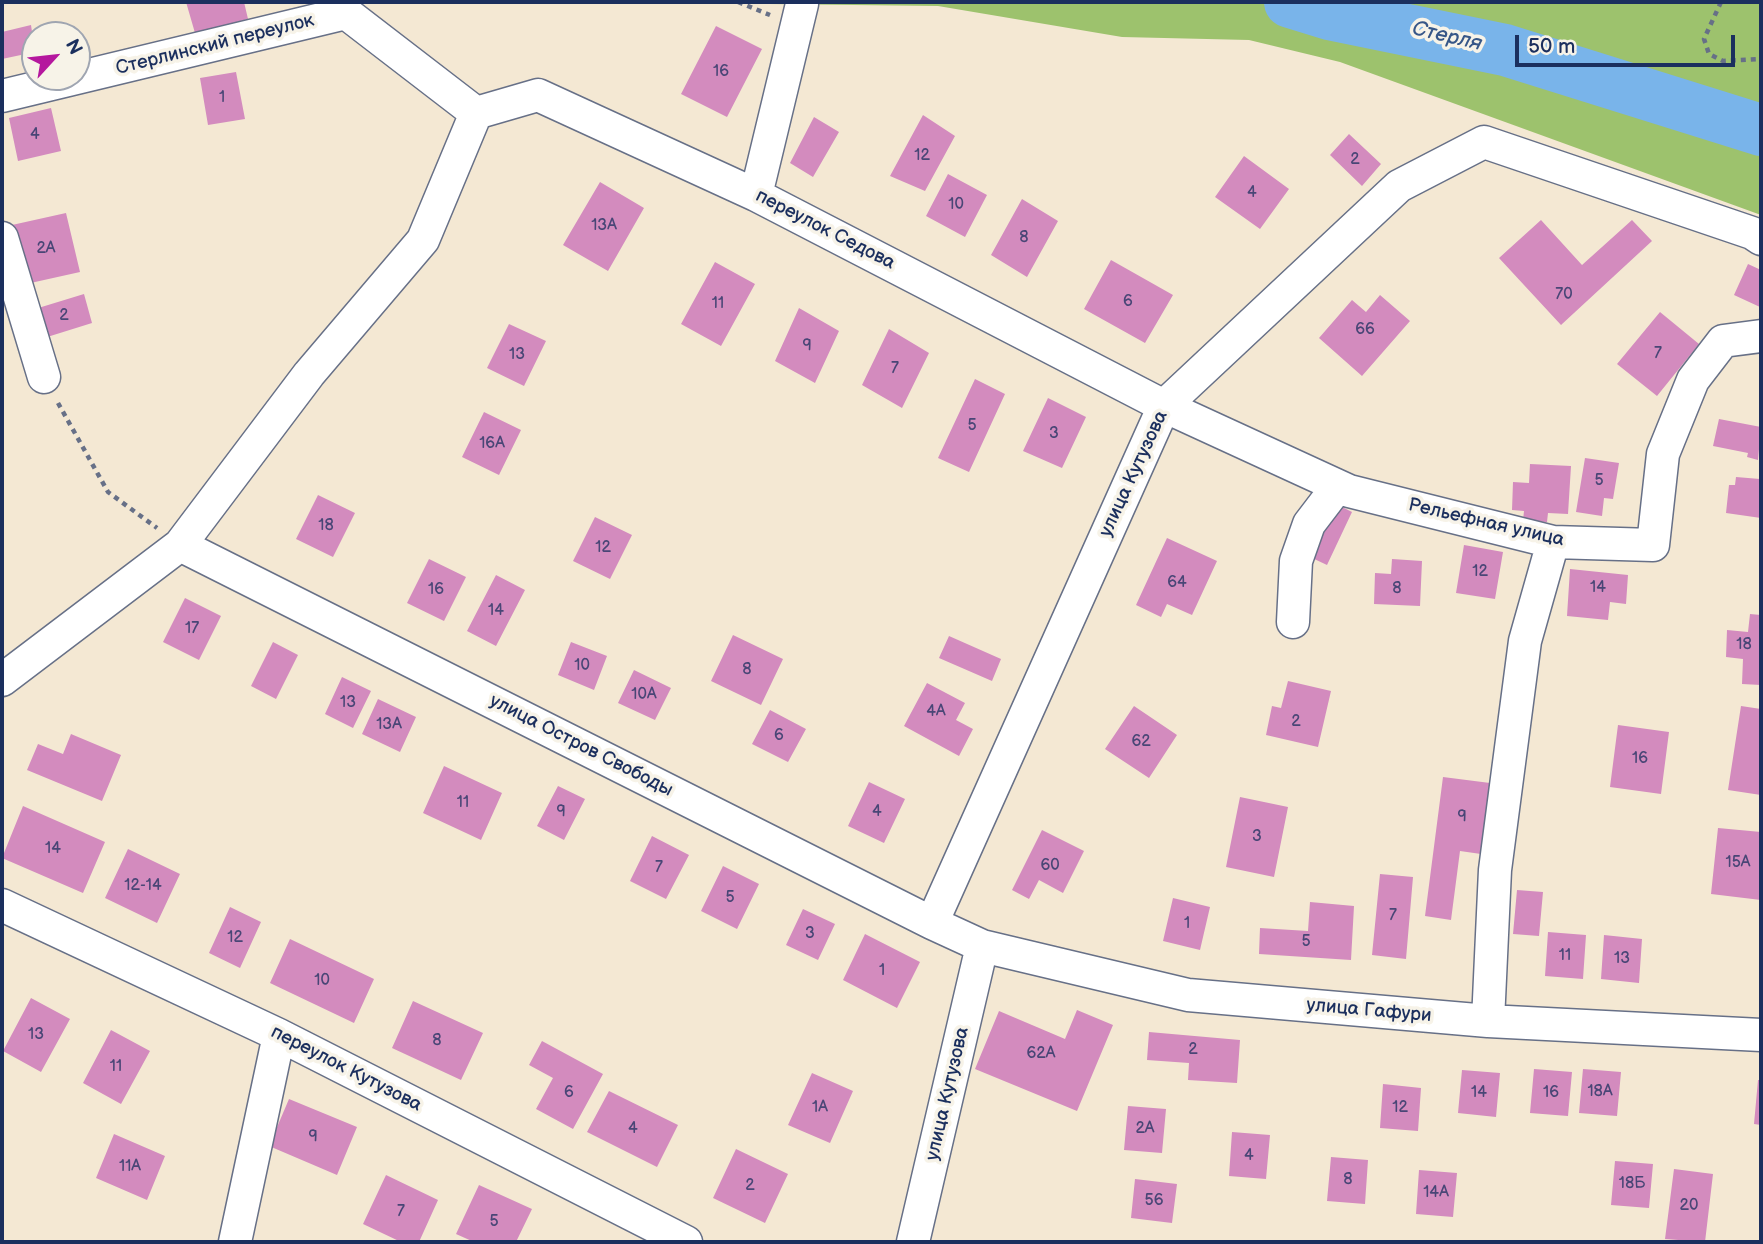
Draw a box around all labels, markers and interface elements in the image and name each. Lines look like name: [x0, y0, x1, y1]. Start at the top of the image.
street label: Стерлинский переулок: [114, 9, 316, 81]
water label: Стерля: [1410, 17, 1484, 57]
north arrow: [21, 21, 91, 91]
scale bar: [1518, 21, 1738, 65]
text: 50 m: [1528, 34, 1575, 59]
text: N: [60, 36, 87, 59]
house number: 16: [713, 62, 729, 82]
house number: 1: [219, 88, 225, 108]
house number: 4: [30, 125, 40, 145]
house number: 12: [914, 146, 930, 166]
house number: 2: [1350, 150, 1360, 170]
house number: 4: [1247, 183, 1257, 203]
street label: переулок Седова: [751, 185, 899, 275]
house number: 10: [948, 195, 964, 215]
house number: 13А: [591, 216, 617, 236]
house number: 8: [1019, 228, 1029, 248]
house number: 2А: [36, 239, 56, 259]
house number: 70: [1555, 285, 1573, 305]
house number: 6: [1123, 292, 1133, 312]
house number: 11: [712, 294, 724, 314]
house number: 2: [59, 306, 69, 326]
house number: 66: [1355, 320, 1375, 340]
house number: 9: [802, 336, 812, 356]
house number: 7: [1654, 344, 1662, 364]
house number: 13: [509, 345, 525, 365]
house number: 7: [891, 359, 899, 379]
street label: улица Кутузова: [1095, 407, 1173, 541]
house number: 5: [967, 416, 977, 436]
house number: 3: [1049, 424, 1059, 444]
house number: 16А: [479, 434, 505, 454]
house number: 5: [1594, 471, 1604, 491]
street label: Рельефная улица: [1406, 494, 1566, 552]
house number: 18: [318, 516, 334, 536]
house number: 12: [595, 538, 611, 558]
house number: 12: [1472, 562, 1488, 582]
house number: 64: [1167, 573, 1187, 593]
house number: 14: [1590, 578, 1606, 598]
house number: 8: [1392, 579, 1402, 599]
house number: 16: [428, 580, 444, 600]
house number: 14: [488, 601, 504, 621]
house number: 17: [185, 619, 199, 639]
house number: 18: [1736, 635, 1752, 655]
house number: 10: [574, 656, 590, 676]
house number: 8: [742, 660, 752, 680]
house number: 10А: [631, 685, 657, 705]
street label: улица Остров Свободы: [485, 690, 677, 802]
house number: 13: [340, 693, 356, 713]
house number: 4А: [926, 702, 946, 722]
house number: 2: [1291, 712, 1301, 732]
house number: 13А: [376, 715, 402, 735]
house number: 6: [774, 726, 784, 746]
house number: 62: [1131, 732, 1151, 752]
house number: 16: [1632, 749, 1648, 769]
house number: 11: [457, 793, 469, 813]
house number: 9: [556, 802, 566, 822]
house number: 4: [872, 802, 882, 822]
house number: 9: [1457, 807, 1467, 827]
house number: 3: [1252, 827, 1262, 847]
house number: 14: [45, 839, 61, 859]
house number: 15А: [1725, 853, 1751, 873]
house number: 60: [1040, 856, 1060, 876]
house number: 7: [655, 858, 663, 878]
house number: 12-14: [124, 876, 162, 896]
house number: 5: [725, 888, 735, 908]
house number: 7: [1389, 906, 1397, 926]
house number: 1: [1184, 914, 1190, 934]
house number: 3: [805, 924, 815, 944]
house number: 12: [227, 928, 243, 948]
house number: 5: [1301, 932, 1311, 952]
house number: 11: [1559, 946, 1571, 966]
house number: 13: [1614, 949, 1630, 969]
house number: 1: [879, 961, 885, 981]
house number: 10: [314, 971, 330, 991]
street label: улица Гафури: [1306, 994, 1432, 1028]
street label: переулок Кутузова: [267, 1021, 425, 1117]
house number: 13: [28, 1025, 44, 1045]
street label: улица Кутузова: [922, 1025, 974, 1163]
house number: 8: [432, 1031, 442, 1051]
house number: 2: [1188, 1040, 1198, 1060]
house number: 62А: [1027, 1044, 1055, 1064]
house number: 11: [110, 1057, 122, 1077]
house number: 18А: [1587, 1082, 1613, 1102]
house number: 6: [564, 1083, 574, 1103]
house number: 14: [1471, 1083, 1487, 1103]
house number: 16: [1543, 1083, 1559, 1103]
house number: 1А: [812, 1098, 828, 1118]
house number: 12: [1392, 1098, 1408, 1118]
house number: 4: [628, 1119, 638, 1139]
house number: 2А: [1135, 1119, 1155, 1139]
house number: 9: [308, 1127, 318, 1147]
house number: 4: [1244, 1146, 1254, 1166]
house number: 11А: [119, 1157, 141, 1177]
house number: 8: [1343, 1170, 1353, 1190]
house number: 18Б: [1619, 1174, 1645, 1194]
house number: 2: [745, 1176, 755, 1196]
house number: 14А: [1423, 1183, 1449, 1203]
house number: 56: [1145, 1191, 1163, 1211]
house number: 20: [1680, 1196, 1698, 1216]
house number: 7: [397, 1202, 405, 1222]
house number: 5: [489, 1212, 499, 1232]

